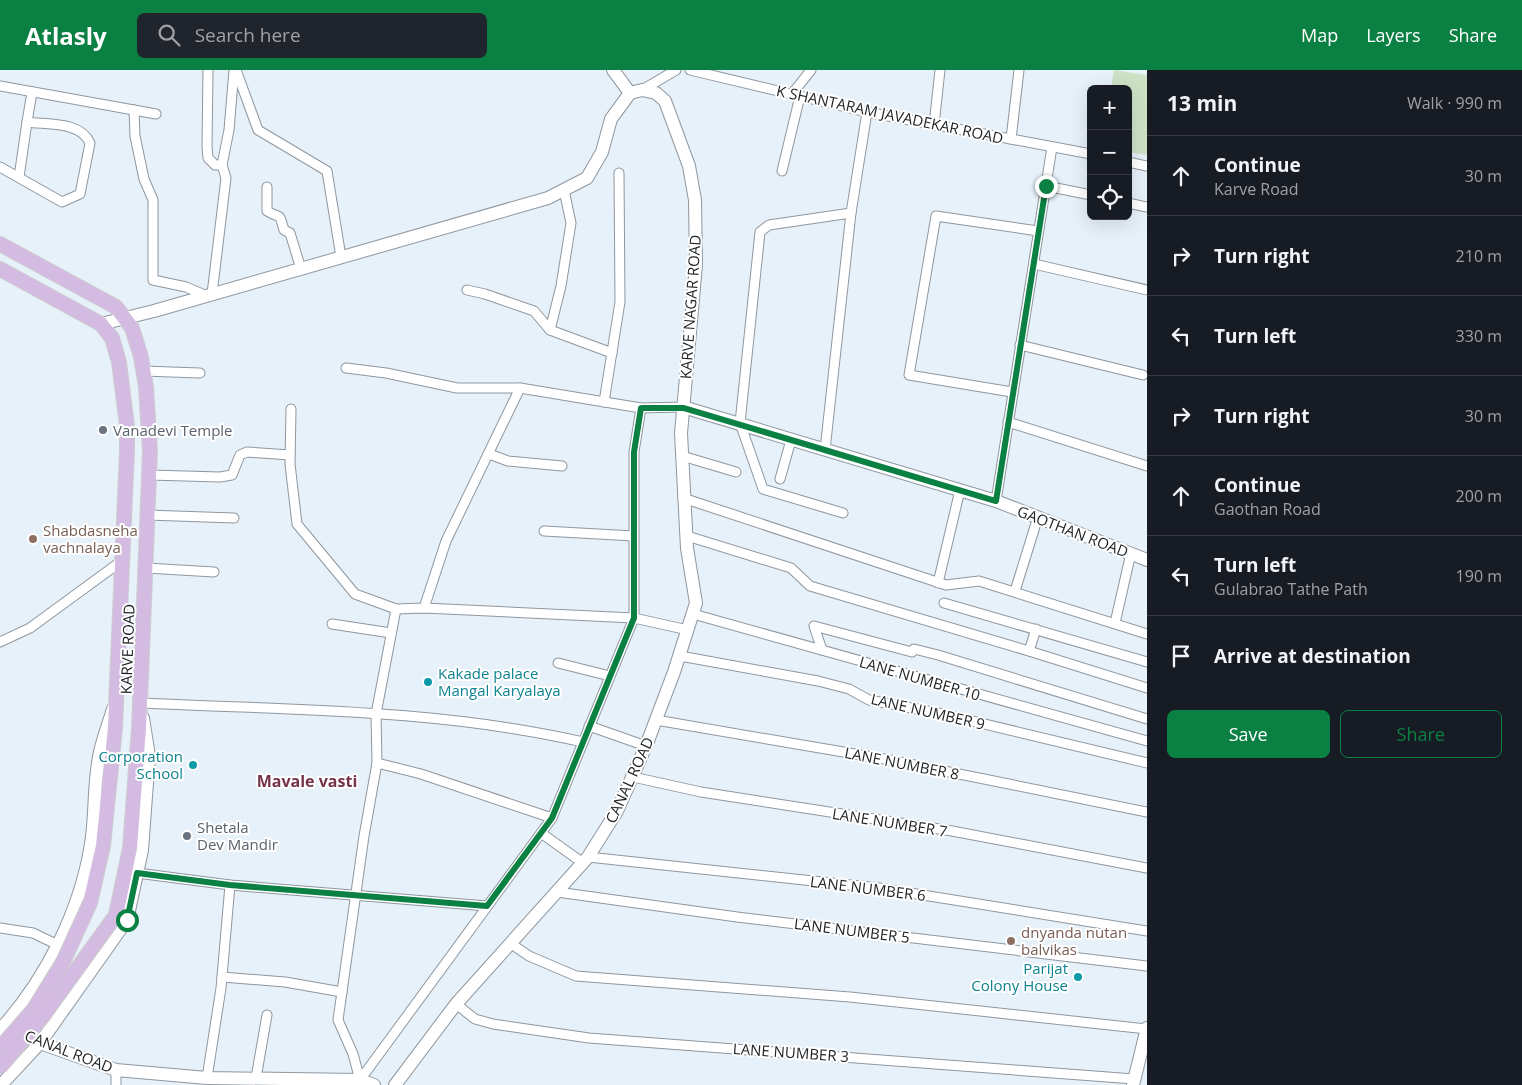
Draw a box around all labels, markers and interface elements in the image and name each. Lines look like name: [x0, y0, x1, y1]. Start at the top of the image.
search box: [137, 13, 487, 58]
text: Atlasly: [25, 19, 107, 52]
icon: search: [155, 21, 183, 49]
text: Search here: [195, 22, 301, 48]
text: Map: [1301, 23, 1338, 47]
text: Layers: [1366, 23, 1421, 47]
text: Share: [1449, 23, 1497, 47]
street label: K SHANTARAM JAVADEKAR ROAD: [775, 80, 1005, 148]
map controls: [1087, 85, 1132, 220]
button: +: [1087, 85, 1132, 130]
text: 13 min: [1167, 89, 1237, 117]
text: Walk · 990 m: [1407, 92, 1502, 114]
button: −: [1087, 130, 1132, 175]
text: Continue: [1214, 152, 1301, 178]
icon: ahead: [1167, 162, 1195, 190]
text: 30 m: [1465, 165, 1502, 187]
route end: [1035, 175, 1058, 198]
button: locate: [1087, 175, 1132, 220]
text: Karve Road: [1214, 178, 1299, 200]
street label: KARVE NAGAR ROAD: [675, 234, 705, 380]
icon: right: [1167, 242, 1195, 270]
text: Turn right: [1214, 243, 1309, 269]
text: 210 m: [1456, 245, 1502, 267]
icon: left: [1167, 322, 1195, 350]
text: Turn left: [1214, 323, 1296, 349]
text: 330 m: [1456, 325, 1502, 347]
icon: right: [1167, 402, 1195, 430]
text: Turn right: [1214, 403, 1309, 429]
text: 30 m: [1465, 405, 1502, 427]
place label: Vanadevi Temple: [113, 420, 233, 440]
marker: Vanadevi Temple: [97, 424, 109, 436]
text: Continue: [1214, 472, 1301, 498]
icon: ahead: [1167, 482, 1195, 510]
text: 200 m: [1456, 485, 1502, 507]
text: Gaothan Road: [1214, 498, 1321, 520]
street label: GAOTHAN ROAD: [1015, 501, 1131, 561]
place label: Shabdasneha vachnalaya: [43, 520, 138, 557]
marker: Shabdasneha vachnalaya: [27, 533, 39, 545]
text: Turn left: [1214, 552, 1296, 578]
icon: left: [1167, 562, 1195, 590]
text: 190 m: [1456, 565, 1502, 587]
text: Gulabrao Tathe Path: [1214, 578, 1368, 600]
street label: KARVE ROAD: [115, 603, 139, 695]
icon: arrive: [1167, 642, 1195, 670]
text: Arrive at destination: [1214, 643, 1411, 669]
street label: LANE NUMBER 10: [857, 651, 983, 705]
place label: Kakade palace Mangal Karyalaya: [438, 663, 561, 700]
marker: Kakade palace Mangal Karyalaya: [422, 676, 434, 688]
street label: LANE NUMBER 9: [869, 688, 987, 734]
button: Save: [1167, 710, 1330, 758]
button: Share: [1340, 710, 1502, 758]
street label: CANAL ROAD: [600, 734, 658, 826]
street label: LANE NUMBER 8: [843, 742, 961, 784]
place label: Corporation School: [98, 746, 183, 783]
marker: Corporation School: [187, 759, 199, 771]
district label: Mavale vasti: [257, 770, 357, 792]
street label: LANE NUMBER 7: [831, 803, 949, 841]
place label: Shetala Dev Mandir: [197, 817, 278, 854]
marker: Shetala Dev Mandir: [181, 830, 193, 842]
street label: LANE NUMBER 6: [809, 871, 927, 905]
route start: [116, 909, 139, 932]
street label: LANE NUMBER 5: [793, 913, 911, 947]
place label: dnyanda nutan balvikas: [1021, 922, 1127, 959]
marker: dnyanda nutan balvikas: [1005, 935, 1017, 947]
place label: Parijat Colony House: [971, 958, 1068, 995]
marker: Parijat Colony House: [1072, 971, 1084, 983]
street label: CANAL ROAD: [22, 1025, 116, 1077]
street label: LANE NUMBER 3: [732, 1038, 850, 1066]

